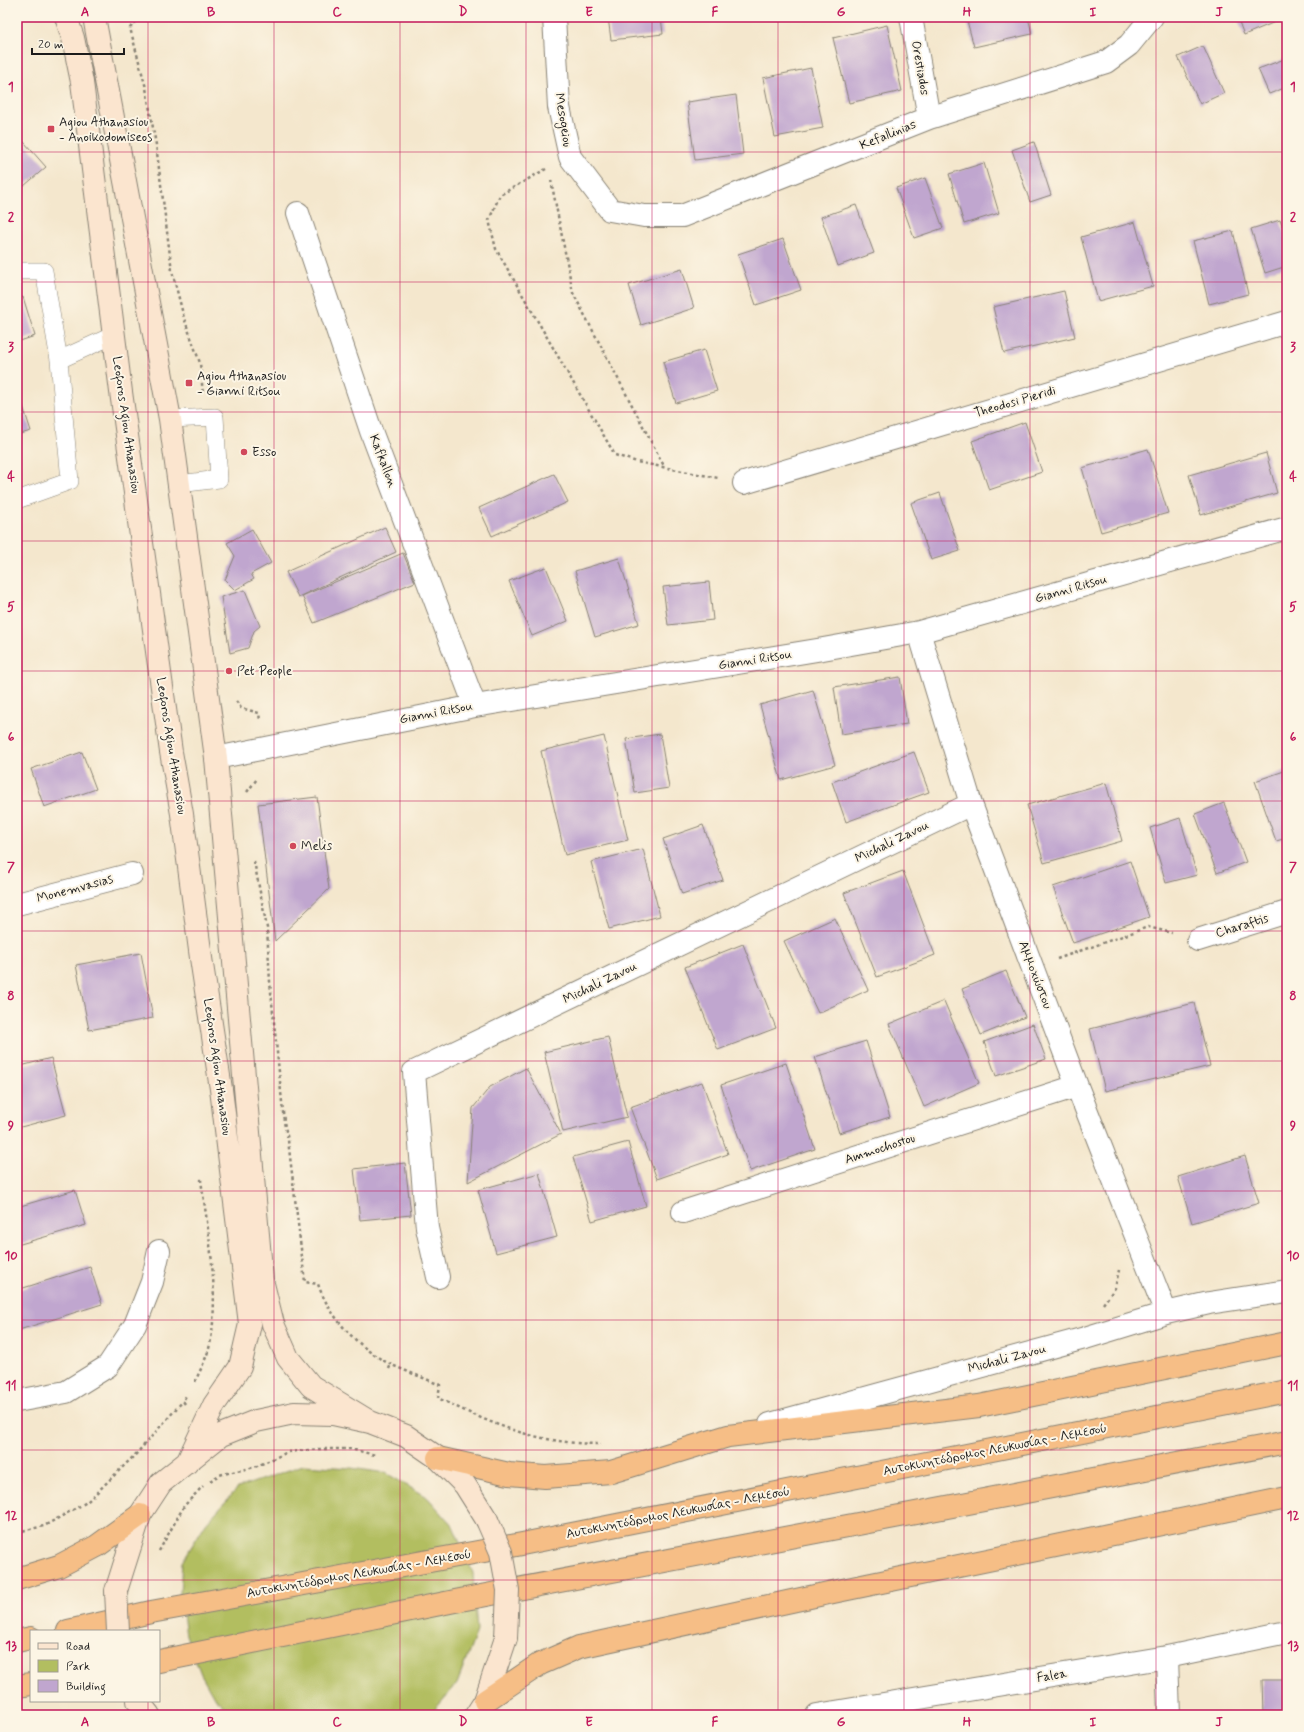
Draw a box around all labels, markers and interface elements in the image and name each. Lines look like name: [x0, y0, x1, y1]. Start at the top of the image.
text: A: [81, 4, 89, 21]
text: B: [207, 4, 216, 21]
text: C: [332, 4, 342, 21]
text: D: [459, 4, 468, 21]
text: E: [585, 4, 593, 21]
text: F: [712, 4, 719, 21]
text: G: [837, 4, 846, 21]
text: H: [963, 4, 972, 21]
text: I: [1090, 4, 1097, 21]
text: J: [1215, 4, 1223, 21]
scale bar: [32, 30, 124, 56]
text: 20 m: [38, 37, 64, 53]
street label: Orestiados: [907, 39, 933, 97]
text: 1: [8, 79, 14, 96]
text: 1: [1290, 79, 1296, 96]
street label: Mesogeiou: [549, 92, 576, 149]
place label: Agiou Athanasiou - Anoikodomiseos: [59, 114, 152, 146]
street label: Kefallinias: [857, 116, 919, 154]
marker: Agiou Athanasiou - Anoikodomiseos: [46, 124, 56, 134]
text: 2: [8, 209, 15, 226]
text: 2: [1290, 209, 1297, 226]
text: 3: [8, 339, 14, 356]
text: 3: [1290, 339, 1296, 356]
street label: Leoforos Agiou Athanasiou: [106, 355, 144, 496]
place label: Agiou Athanasiou - Gianni Ritsou: [197, 368, 287, 400]
marker: Agiou Athanasiou - Gianni Ritsou: [184, 378, 194, 388]
street label: Theodosi Pieridi: [972, 382, 1058, 422]
street label: Kafkallon: [365, 432, 401, 490]
place label: Esso: [252, 444, 276, 461]
marker: Esso: [239, 447, 249, 457]
text: 4: [7, 469, 15, 486]
text: 4: [1289, 469, 1297, 486]
street label: Gianni Ritsou: [1033, 571, 1109, 607]
text: 5: [7, 599, 15, 616]
text: 5: [1289, 599, 1297, 616]
street label: Gianni Ritsou: [717, 646, 793, 674]
place label: Pet People: [237, 663, 292, 680]
marker: Pet People: [224, 666, 234, 676]
street label: Leoforos Agiou Athanasiou: [150, 676, 190, 817]
street label: Gianni Ritsou: [398, 698, 474, 728]
text: 6: [8, 729, 15, 746]
text: 6: [1290, 729, 1297, 746]
street label: Michali Zavou: [852, 817, 932, 867]
place label: Melis: [301, 838, 332, 855]
marker: Melis: [288, 841, 298, 851]
text: 7: [7, 859, 15, 876]
text: 7: [1289, 859, 1297, 876]
street label: Monemvasias: [35, 871, 115, 907]
street label: Charaftis: [1213, 910, 1271, 942]
street label: Αμμοχώστου: [1014, 938, 1056, 1012]
street label: Michali Zavou: [560, 958, 640, 1008]
text: 8: [7, 988, 15, 1005]
text: 8: [1289, 988, 1297, 1005]
street label: Leoforos Agiou Athanasiou: [197, 997, 235, 1138]
text: 9: [8, 1118, 15, 1135]
text: 9: [1290, 1118, 1297, 1135]
street label: Ammochostou: [843, 1129, 918, 1168]
text: 10: [4, 1248, 18, 1265]
text: 10: [1286, 1248, 1300, 1265]
street label: Michali Zavou: [966, 1340, 1048, 1378]
text: 11: [5, 1378, 17, 1395]
text: 11: [1287, 1378, 1299, 1395]
street label: Αυτοκινητόδρομος Λευκωσίας - Λεμεσού: [882, 1420, 1108, 1480]
street label: Αυτοκινητόδρομος Λευκωσίας - Λεμεσού: [565, 1483, 791, 1543]
text: 12: [5, 1508, 17, 1525]
text: 12: [1287, 1508, 1299, 1525]
street label: Αυτοκινητόδρομος Λευκωσίας - Λεμεσού: [245, 1546, 473, 1602]
legend: [30, 1630, 160, 1702]
text: 13: [5, 1638, 17, 1655]
text: 13: [1287, 1638, 1299, 1655]
text: Road: [66, 1639, 90, 1655]
text: Park: [66, 1659, 90, 1675]
street label: Falea: [1036, 1665, 1068, 1687]
text: Building: [66, 1679, 106, 1696]
text: A: [81, 1714, 89, 1731]
text: B: [207, 1714, 216, 1731]
text: C: [332, 1714, 342, 1731]
text: D: [459, 1714, 468, 1731]
text: E: [585, 1714, 593, 1731]
text: F: [712, 1714, 719, 1731]
text: G: [837, 1714, 846, 1731]
text: H: [963, 1714, 972, 1731]
text: I: [1090, 1714, 1097, 1731]
text: J: [1215, 1714, 1223, 1731]

